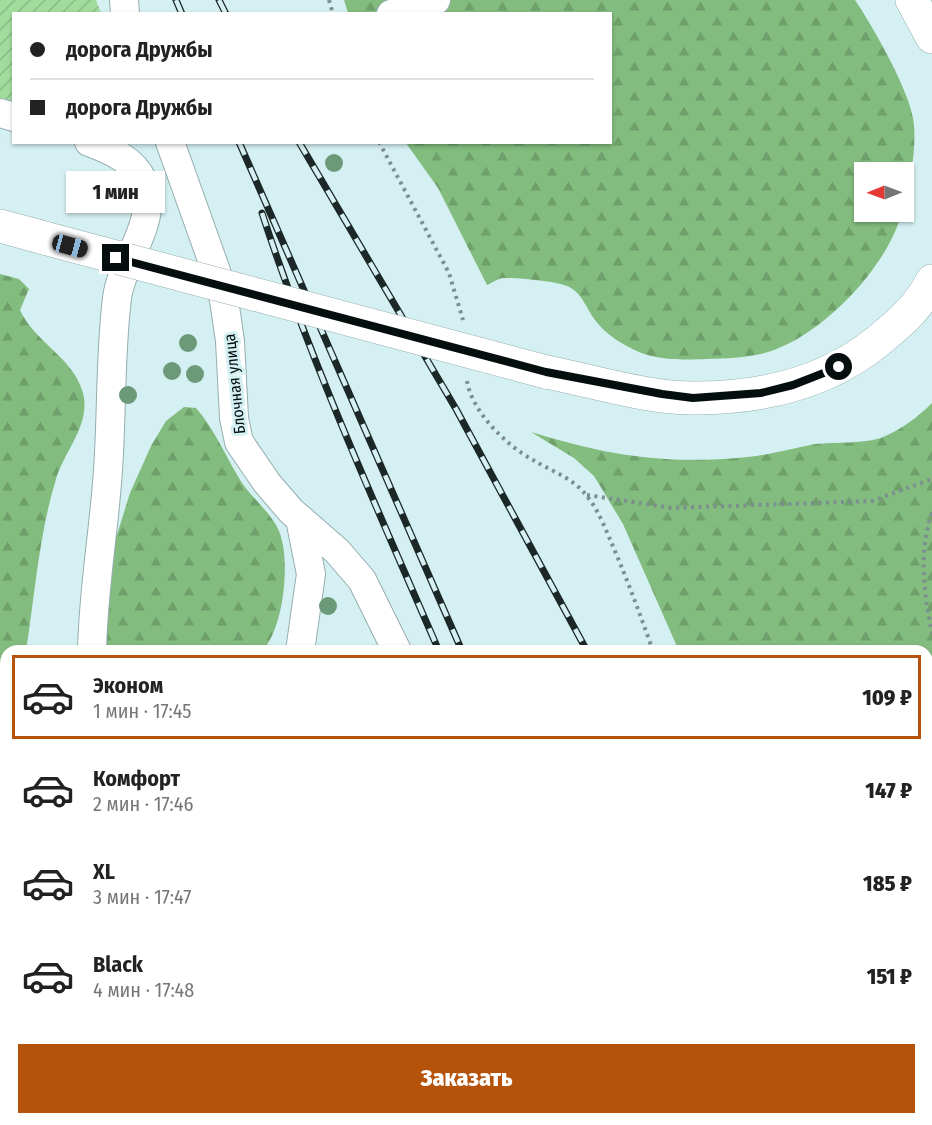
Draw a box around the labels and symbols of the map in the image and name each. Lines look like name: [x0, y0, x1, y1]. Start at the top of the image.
north arrow: [854, 162, 914, 222]
callout: 1 мин: [66, 171, 166, 213]
car: [50, 233, 90, 259]
route end: [102, 244, 129, 271]
street label: Блочная улица: [220, 333, 249, 435]
route start: [825, 353, 852, 380]

